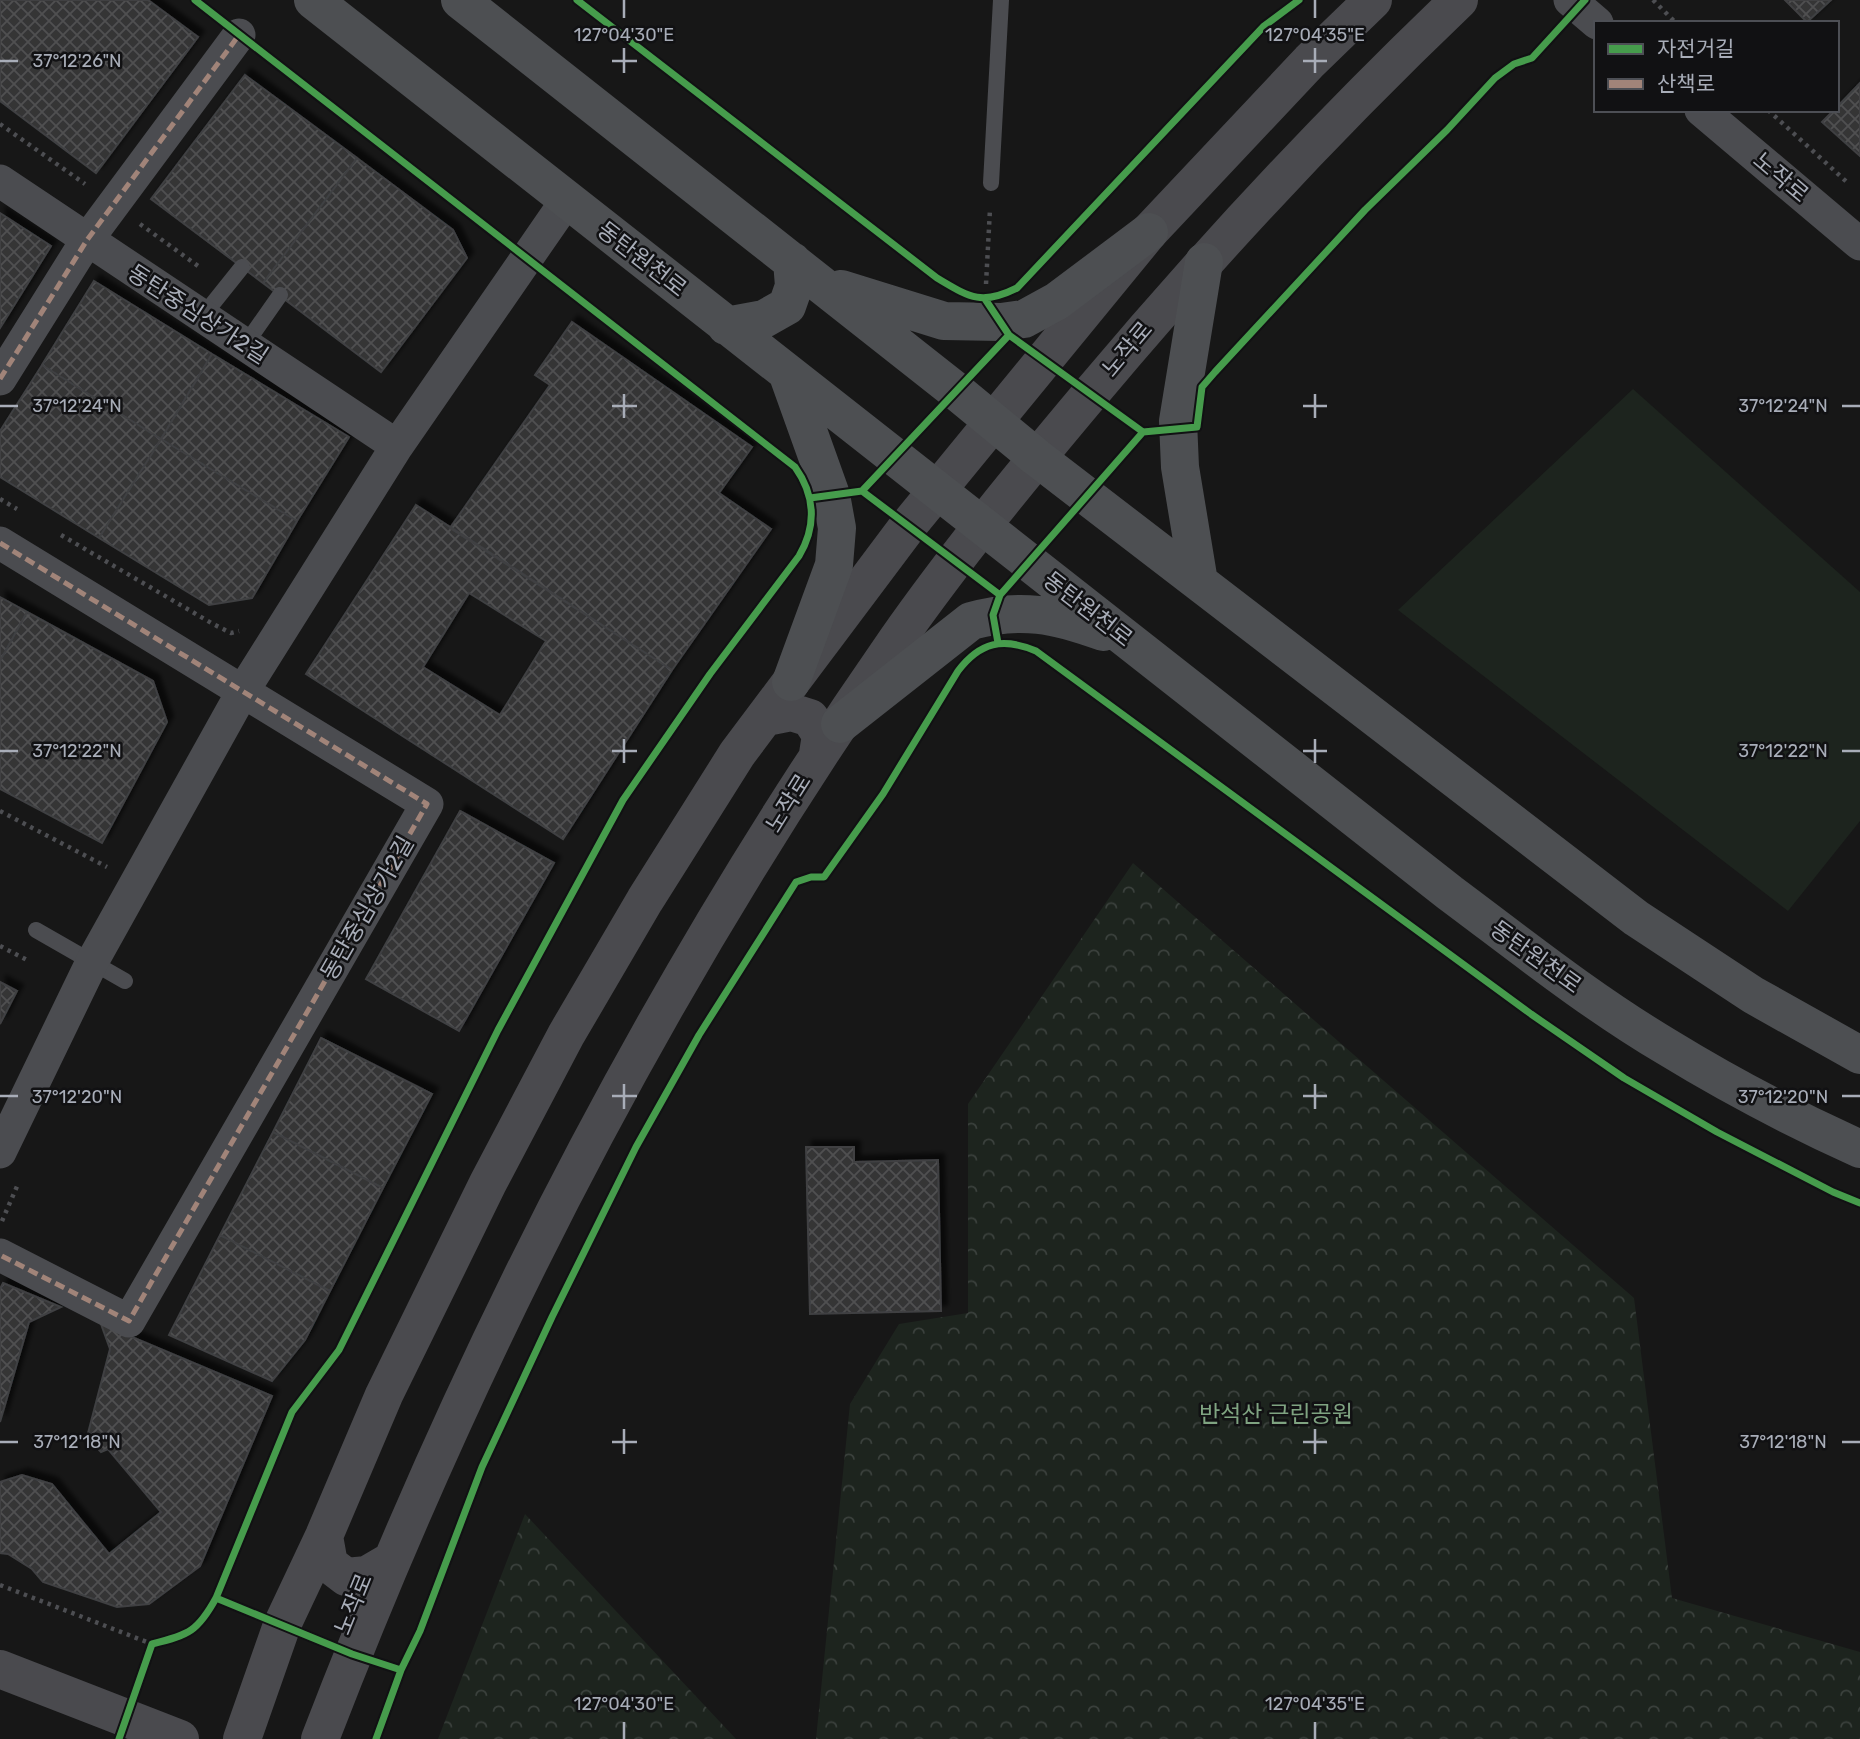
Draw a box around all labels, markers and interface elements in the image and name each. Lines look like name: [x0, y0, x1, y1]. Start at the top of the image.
legend: [1594, 21, 1839, 112]
text: 127°04'30"E: [574, 24, 674, 46]
text: 127°04'35"E: [1265, 24, 1365, 46]
text: 자전거길: [1657, 36, 1734, 61]
text: 37°12'26"N: [32, 50, 122, 72]
text: 산책로: [1657, 71, 1715, 96]
street label: 노작로: [1748, 146, 1814, 208]
street label: 동탄원천로: [592, 215, 692, 303]
street label: 동탄중심상가2길: [123, 258, 273, 370]
street label: 노작로: [1096, 316, 1158, 382]
text: 37°12'24"N: [32, 395, 122, 417]
text: 37°12'24"N: [1738, 395, 1828, 417]
street label: 동탄원천로: [1038, 565, 1138, 653]
text: 37°12'22"N: [32, 740, 122, 762]
text: 37°12'22"N: [1738, 740, 1828, 762]
street label: 노작로: [759, 769, 817, 837]
street label: 동탄중심상가2길: [314, 831, 420, 985]
street label: 동탄원천로: [1485, 915, 1587, 999]
text: 37°12'20"N: [32, 1086, 122, 1108]
text: 37°12'20"N: [1738, 1086, 1828, 1108]
park label: 반석산 근린공원: [1199, 1400, 1353, 1428]
text: 37°12'18"N: [33, 1431, 121, 1453]
text: 37°12'18"N: [1739, 1431, 1827, 1453]
street label: 노작로: [328, 1569, 378, 1639]
text: 127°04'30"E: [574, 1693, 674, 1715]
text: 127°04'35"E: [1265, 1693, 1365, 1715]

